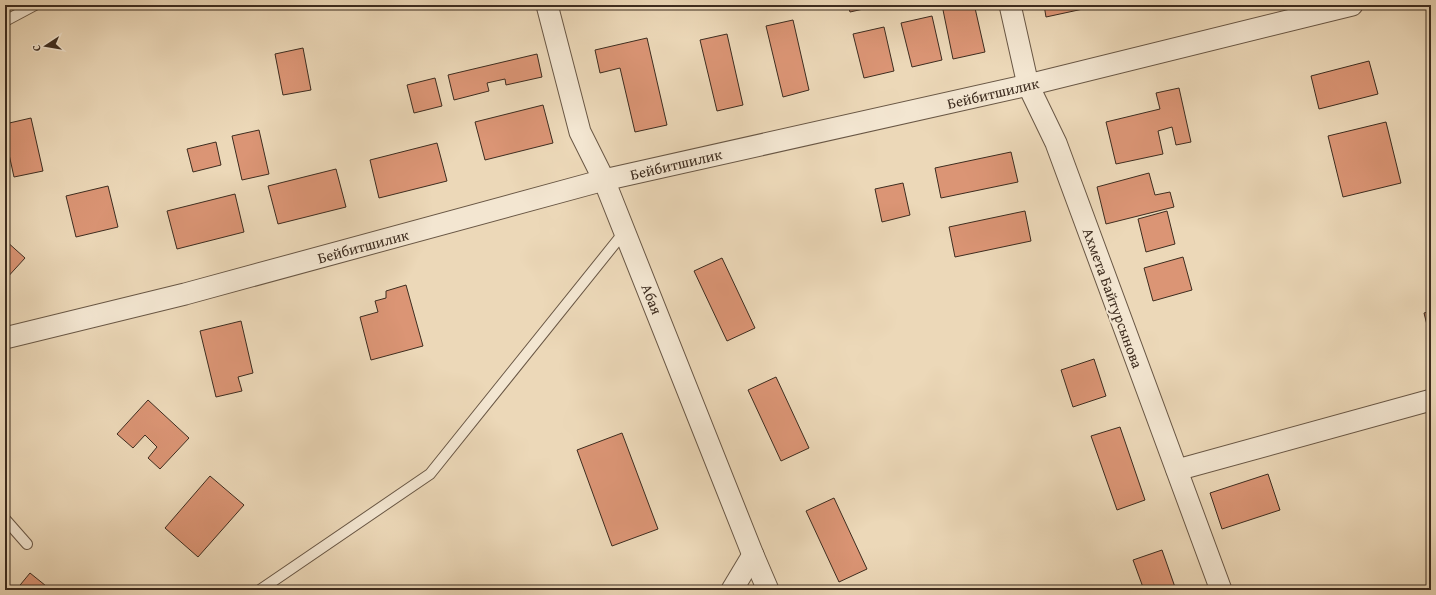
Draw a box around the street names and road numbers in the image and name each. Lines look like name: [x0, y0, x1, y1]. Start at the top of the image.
street label: Бейбитшилик: [945, 72, 1041, 114]
street label: Бейбитшилик: [628, 143, 724, 185]
street label: Бейбитшилик: [315, 224, 411, 268]
street label: Ахмета Байтурсынова: [1078, 225, 1148, 372]
street label: Абая: [636, 280, 668, 318]

